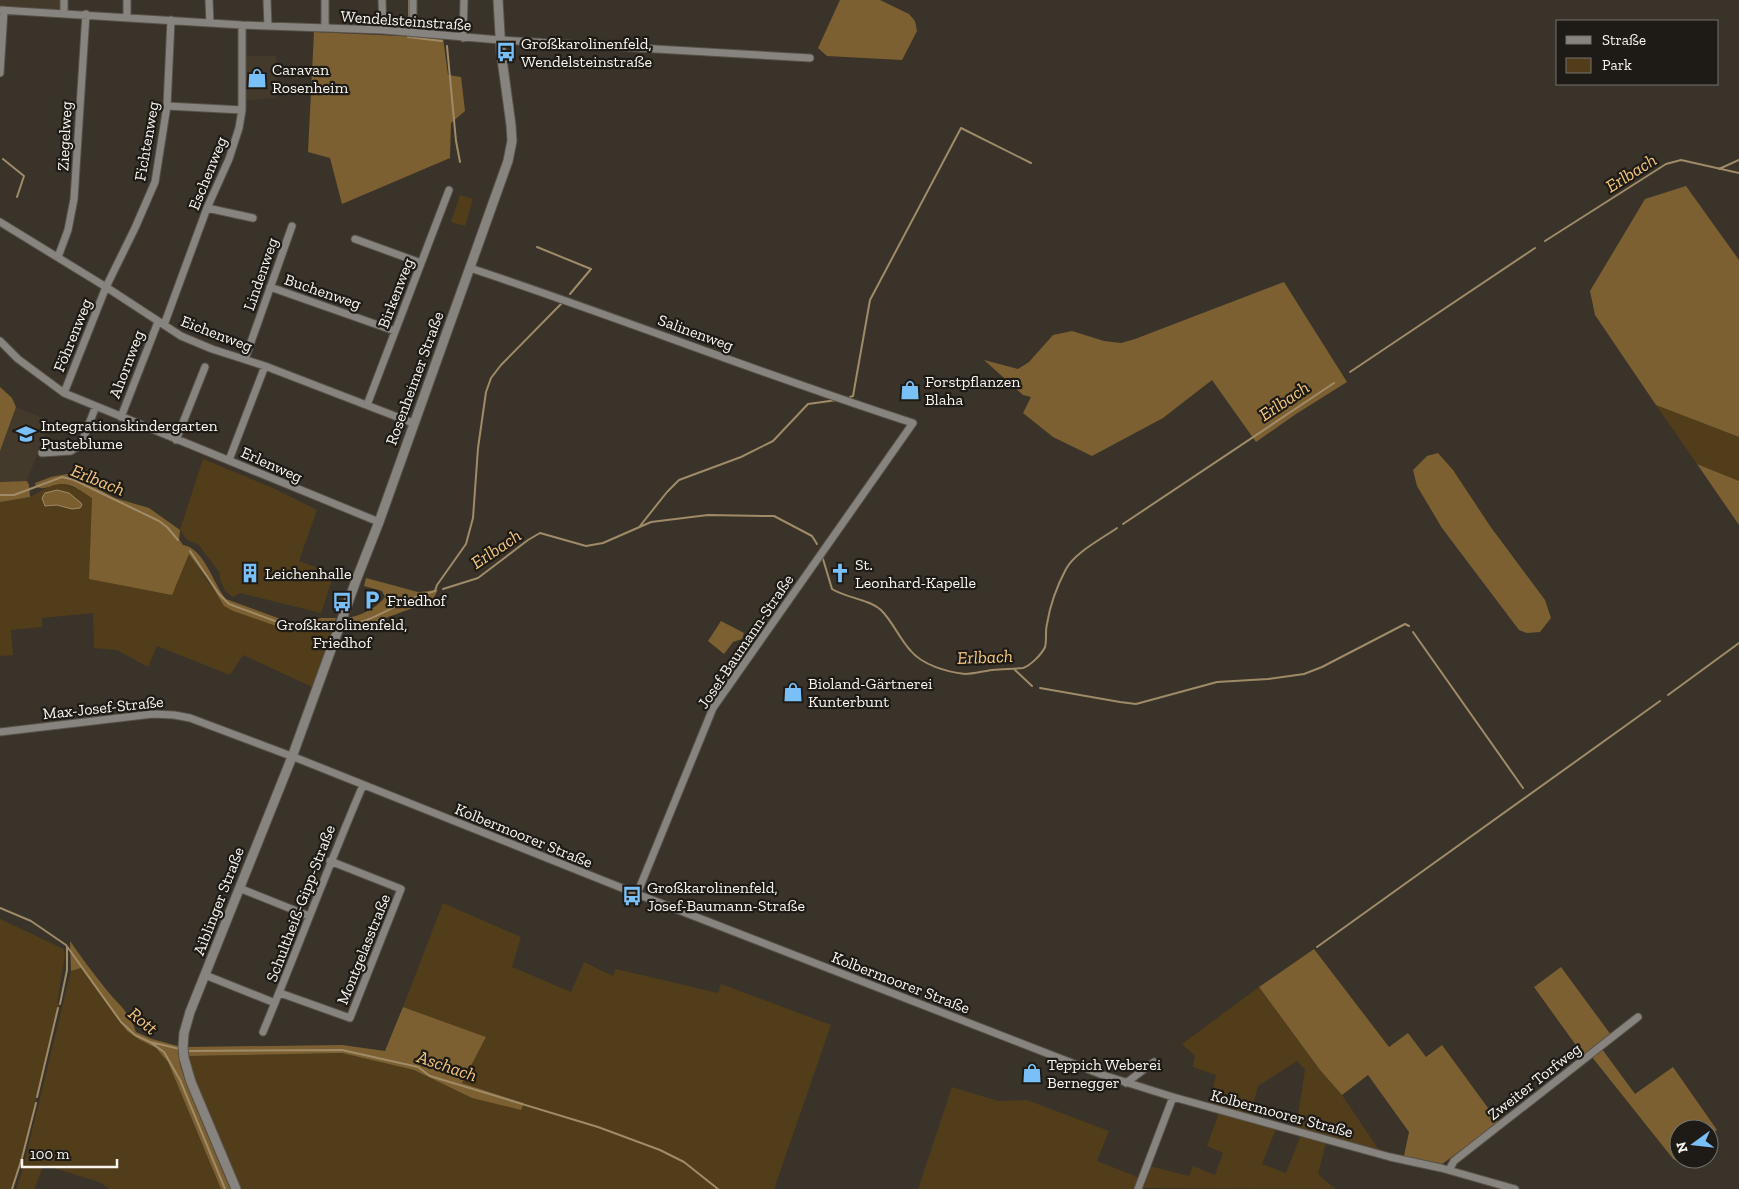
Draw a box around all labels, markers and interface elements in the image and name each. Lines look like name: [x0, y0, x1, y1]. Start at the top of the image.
street label: Wendelsteinstraße: [340, 6, 472, 35]
legend: [1556, 20, 1719, 85]
text: Straße: [1602, 31, 1646, 49]
place label: Großkarolinenfeld, Wendelsteinstraße: [521, 34, 652, 71]
bus stop icon: Großkarolinenfeld, Wendelsteinstraße: [495, 41, 517, 63]
text: Park: [1602, 56, 1632, 74]
place label: Caravan Rosenheim: [272, 60, 349, 97]
shop icon: Caravan Rosenheim: [246, 67, 268, 89]
street label: Ziegelweg: [53, 100, 76, 171]
street label: Fichtenweg: [130, 100, 163, 182]
street label: Eschenweg: [184, 133, 231, 213]
water label: Erlbach: [1601, 149, 1661, 197]
street label: Lindenweg: [239, 235, 282, 313]
street label: Birkenweg: [373, 255, 418, 331]
street label: Buchenweg: [282, 270, 364, 314]
street label: Föhrenweg: [49, 296, 96, 375]
street label: Rosenheimer Straße: [381, 309, 447, 448]
street label: Salinenweg: [655, 310, 736, 355]
street label: Eichenweg: [178, 311, 255, 356]
street label: Ahornweg: [105, 327, 148, 401]
place label: Forstpflanzen Blaha: [925, 372, 1021, 409]
water label: Erlbach: [1255, 376, 1313, 426]
shop icon: Forstpflanzen Blaha: [899, 379, 921, 401]
place label: Integrationskindergarten Pusteblume: [41, 416, 218, 453]
school or university icon: Integrationskindergarten Pusteblume: [15, 423, 37, 445]
street label: Erlenweg: [238, 443, 306, 486]
water label: Erlbach: [68, 459, 128, 501]
water label: Erlbach: [467, 524, 525, 574]
place label: St. Leonhard-Kapelle: [855, 555, 976, 592]
building icon: Leichenhalle: [239, 562, 261, 584]
church icon: St. Leonhard-Kapelle: [829, 562, 851, 584]
place label: Leichenhalle: [265, 564, 351, 583]
street label: Josef-Baumann-Straße: [693, 571, 797, 712]
parking icon: Friedhof: [361, 589, 383, 611]
bus stop icon: Großkarolinenfeld, Friedhof: [331, 591, 353, 613]
place label: Friedhof: [387, 591, 448, 610]
place label: Großkarolinenfeld, Friedhof: [277, 615, 407, 652]
water label: Erlbach: [957, 645, 1013, 669]
place label: Bioland-Gärtnerei Kunterbunt: [808, 674, 933, 711]
shop icon: Bioland-Gärtnerei Kunterbunt: [782, 681, 804, 703]
street label: Max-Josef-Straße: [42, 692, 164, 723]
street label: Kolbermoorer Straße: [452, 799, 595, 872]
street label: Schultheiß-Gipp-Straße: [262, 822, 339, 984]
street label: Aiblinger Straße: [189, 844, 248, 958]
place label: Großkarolinenfeld, Josef-Baumann-Straße: [647, 878, 805, 915]
bus stop icon: Großkarolinenfeld, Josef-Baumann-Straße: [621, 885, 643, 907]
street label: Montgelasstraße: [333, 891, 394, 1007]
street label: Kolbermoorer Straße: [829, 947, 973, 1018]
water label: Rott: [124, 1002, 162, 1040]
street label: Zweiter Torfweg: [1484, 1039, 1585, 1124]
water label: Aschach: [413, 1045, 480, 1086]
place label: Teppich Weberei Bernegger: [1047, 1055, 1162, 1092]
shop icon: Teppich Weberei Bernegger: [1021, 1062, 1043, 1084]
street label: Kolbermoorer Straße: [1209, 1085, 1355, 1142]
north arrow: [1669, 1119, 1719, 1169]
scale bar: [22, 1136, 118, 1168]
text: N: [1672, 1140, 1692, 1155]
text: 100 m: [30, 1145, 69, 1163]

